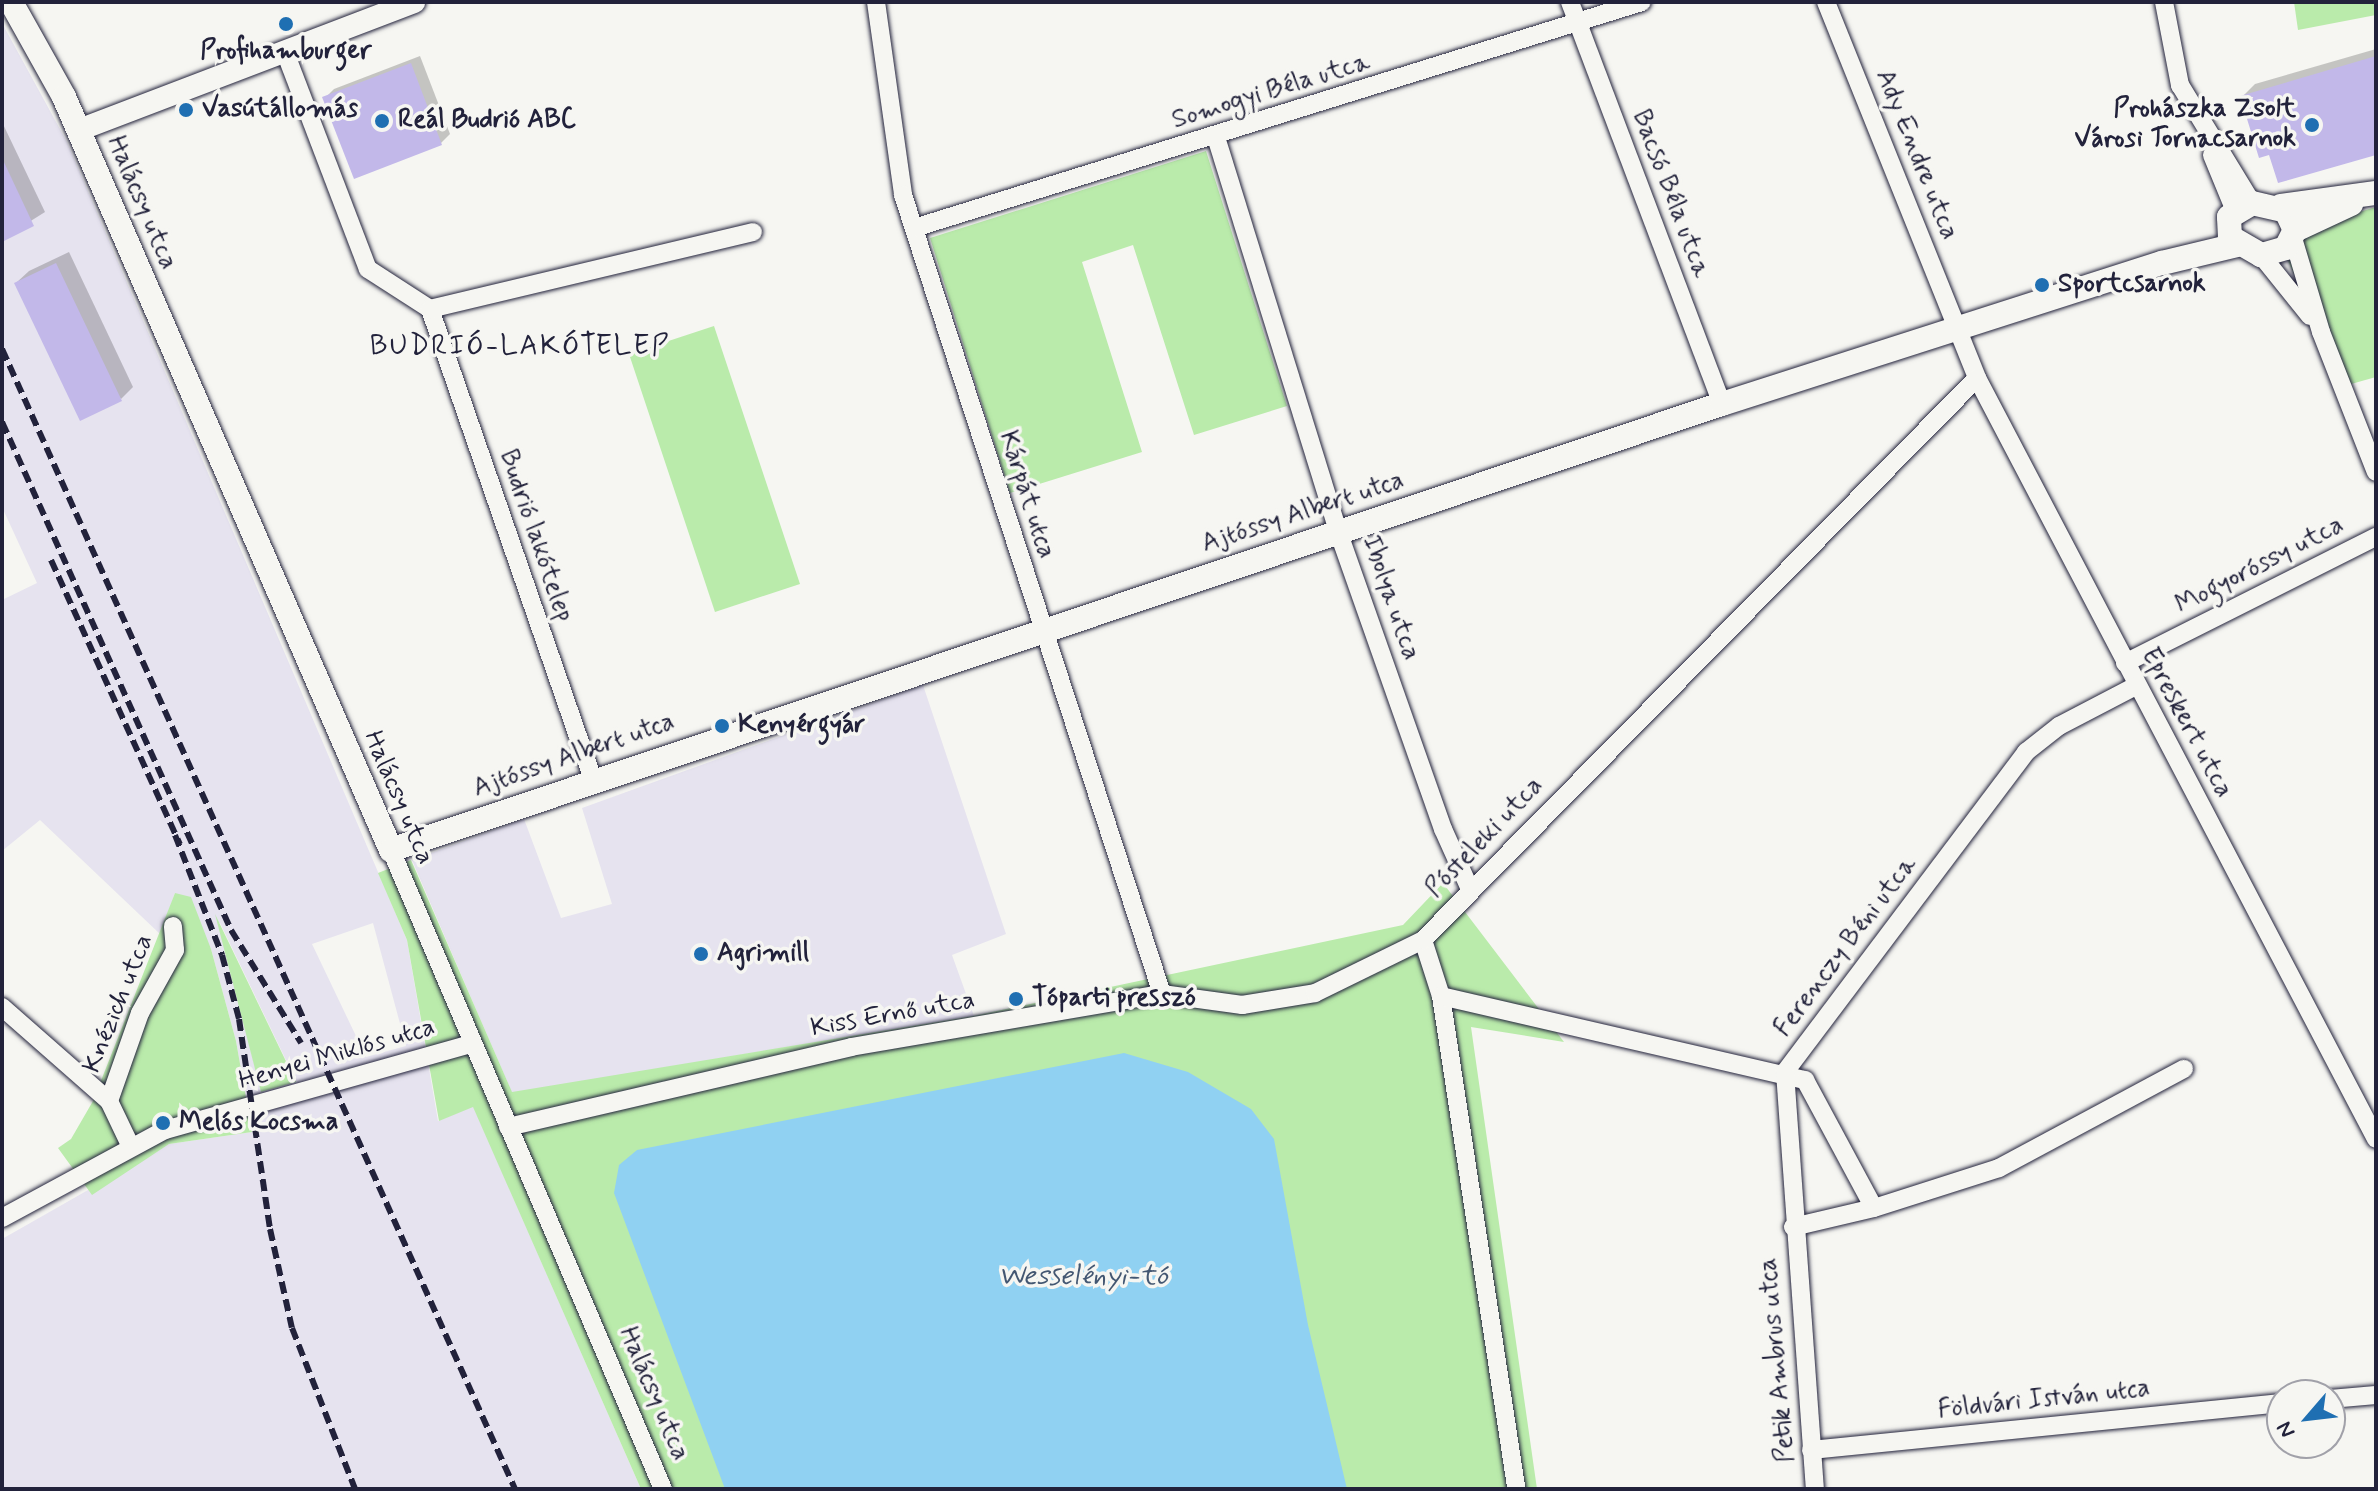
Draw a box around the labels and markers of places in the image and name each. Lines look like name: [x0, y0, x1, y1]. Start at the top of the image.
marker: Profihamburger: [277, 15, 295, 33]
place label: Profihamburger: [200, 36, 372, 68]
place label: Vasútállomás: [202, 94, 358, 126]
place label: Prohászka Zsolt Városi Tornacsarnok: [2067, 94, 2296, 156]
marker: Vasútállomás: [177, 101, 195, 119]
place label: Reál Budrió ABC: [398, 105, 578, 137]
marker: Reál Budrió ABC: [373, 112, 391, 130]
marker: Prohászka Zsolt Városi Tornacsarnok: [2303, 116, 2321, 134]
place label: Sportcsarnok: [2058, 269, 2206, 301]
marker: Sportcsarnok: [2033, 276, 2051, 294]
place label: Kenyérgyár: [738, 710, 865, 742]
marker: Kenyérgyár: [713, 717, 731, 735]
place label: Agrimill: [717, 938, 809, 970]
marker: Agrimill: [692, 945, 710, 963]
place label: Tóparti presszó: [1032, 983, 1196, 1015]
marker: Tóparti presszó: [1007, 990, 1025, 1008]
place label: Melós Kocsma: [179, 1107, 336, 1139]
marker: Melós Kocsma: [154, 1114, 172, 1132]

